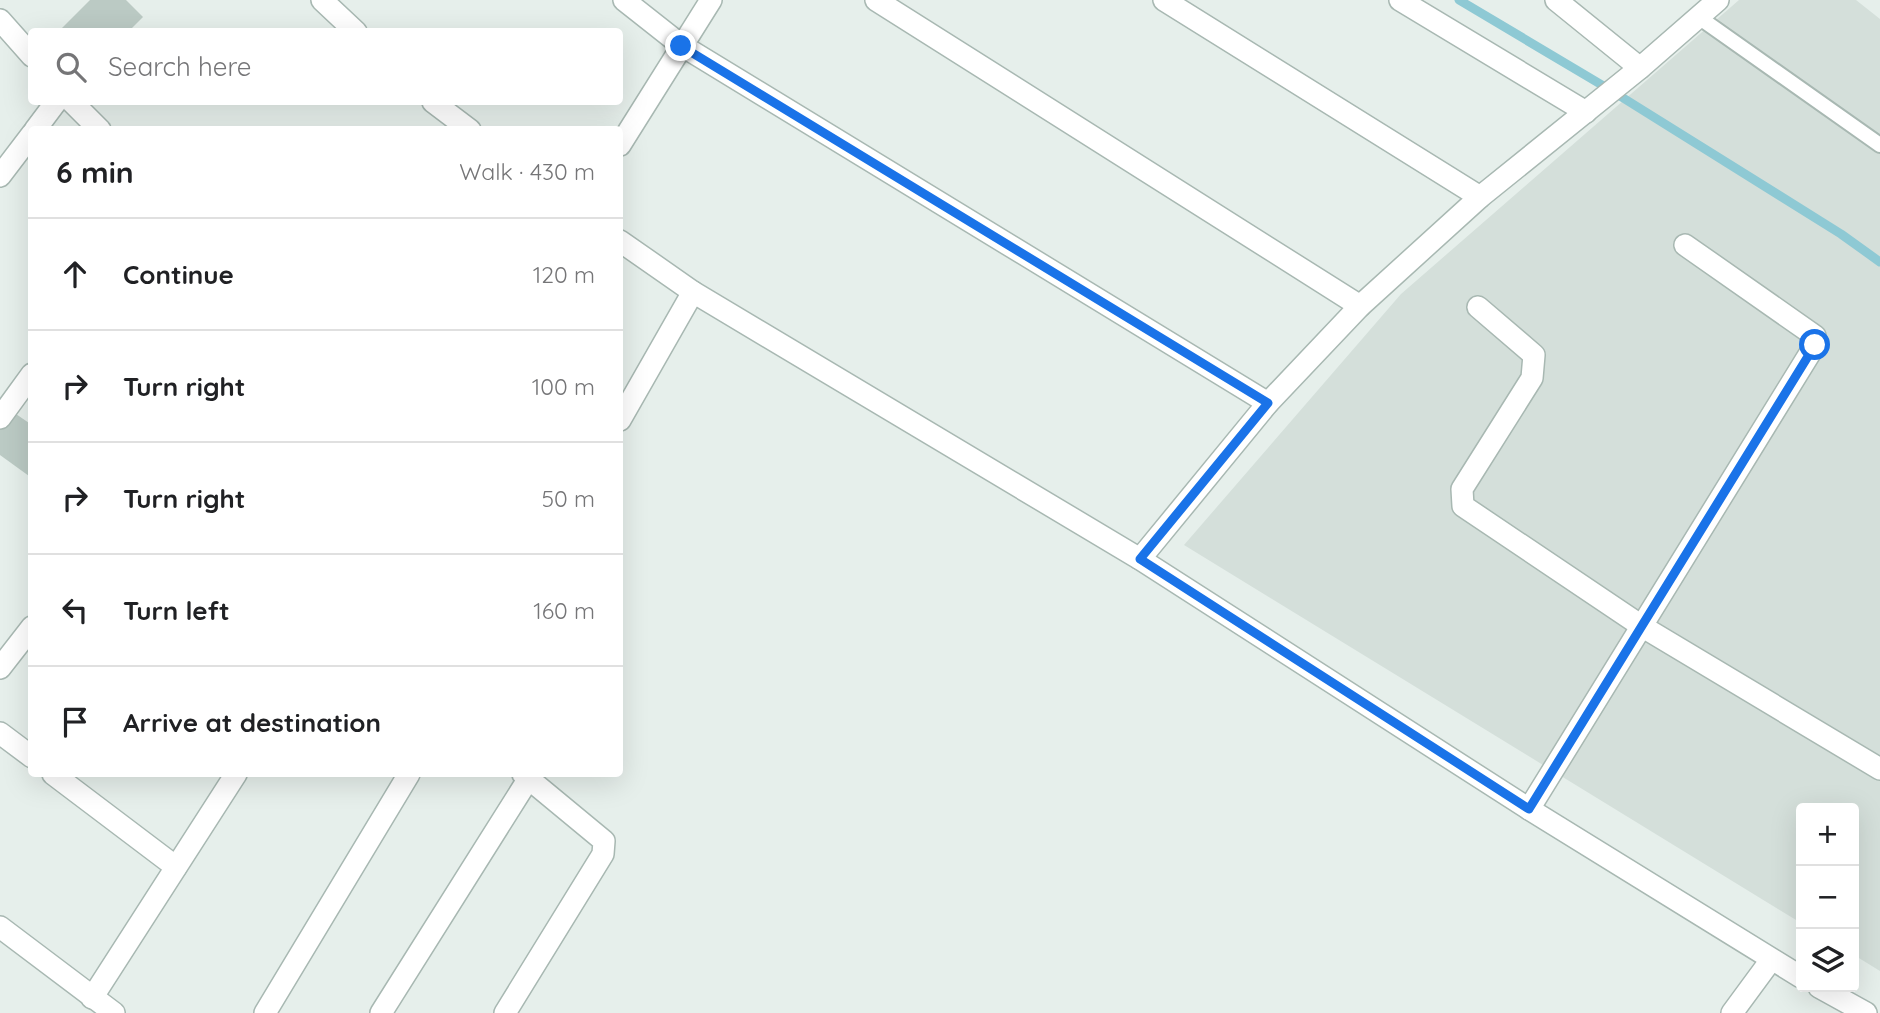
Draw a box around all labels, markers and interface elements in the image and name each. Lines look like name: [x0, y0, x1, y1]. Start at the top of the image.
search box: [28, 28, 623, 105]
route end: [665, 30, 696, 61]
icon: search: [52, 48, 90, 86]
text: Search here: [108, 50, 252, 83]
text: 6 min: [56, 153, 134, 191]
text: Walk · 430 m: [459, 157, 595, 186]
icon: ahead: [56, 255, 94, 293]
text: Continue: [123, 258, 234, 291]
text: 120 m: [533, 260, 595, 289]
route start: [1799, 329, 1830, 360]
icon: right: [56, 367, 94, 405]
text: Turn right: [123, 370, 245, 403]
text: 100 m: [532, 372, 595, 401]
icon: right: [56, 479, 94, 517]
text: Turn right: [123, 482, 245, 515]
text: 50 m: [542, 484, 595, 513]
icon: left: [56, 591, 94, 629]
text: Turn left: [123, 594, 230, 627]
text: 160 m: [533, 596, 595, 625]
icon: arrive: [56, 703, 94, 741]
text: Arrive at destination: [123, 706, 381, 739]
map controls: [1796, 803, 1859, 992]
button: +: [1796, 803, 1859, 866]
button: −: [1796, 866, 1859, 929]
button: layers: [1796, 929, 1859, 992]

